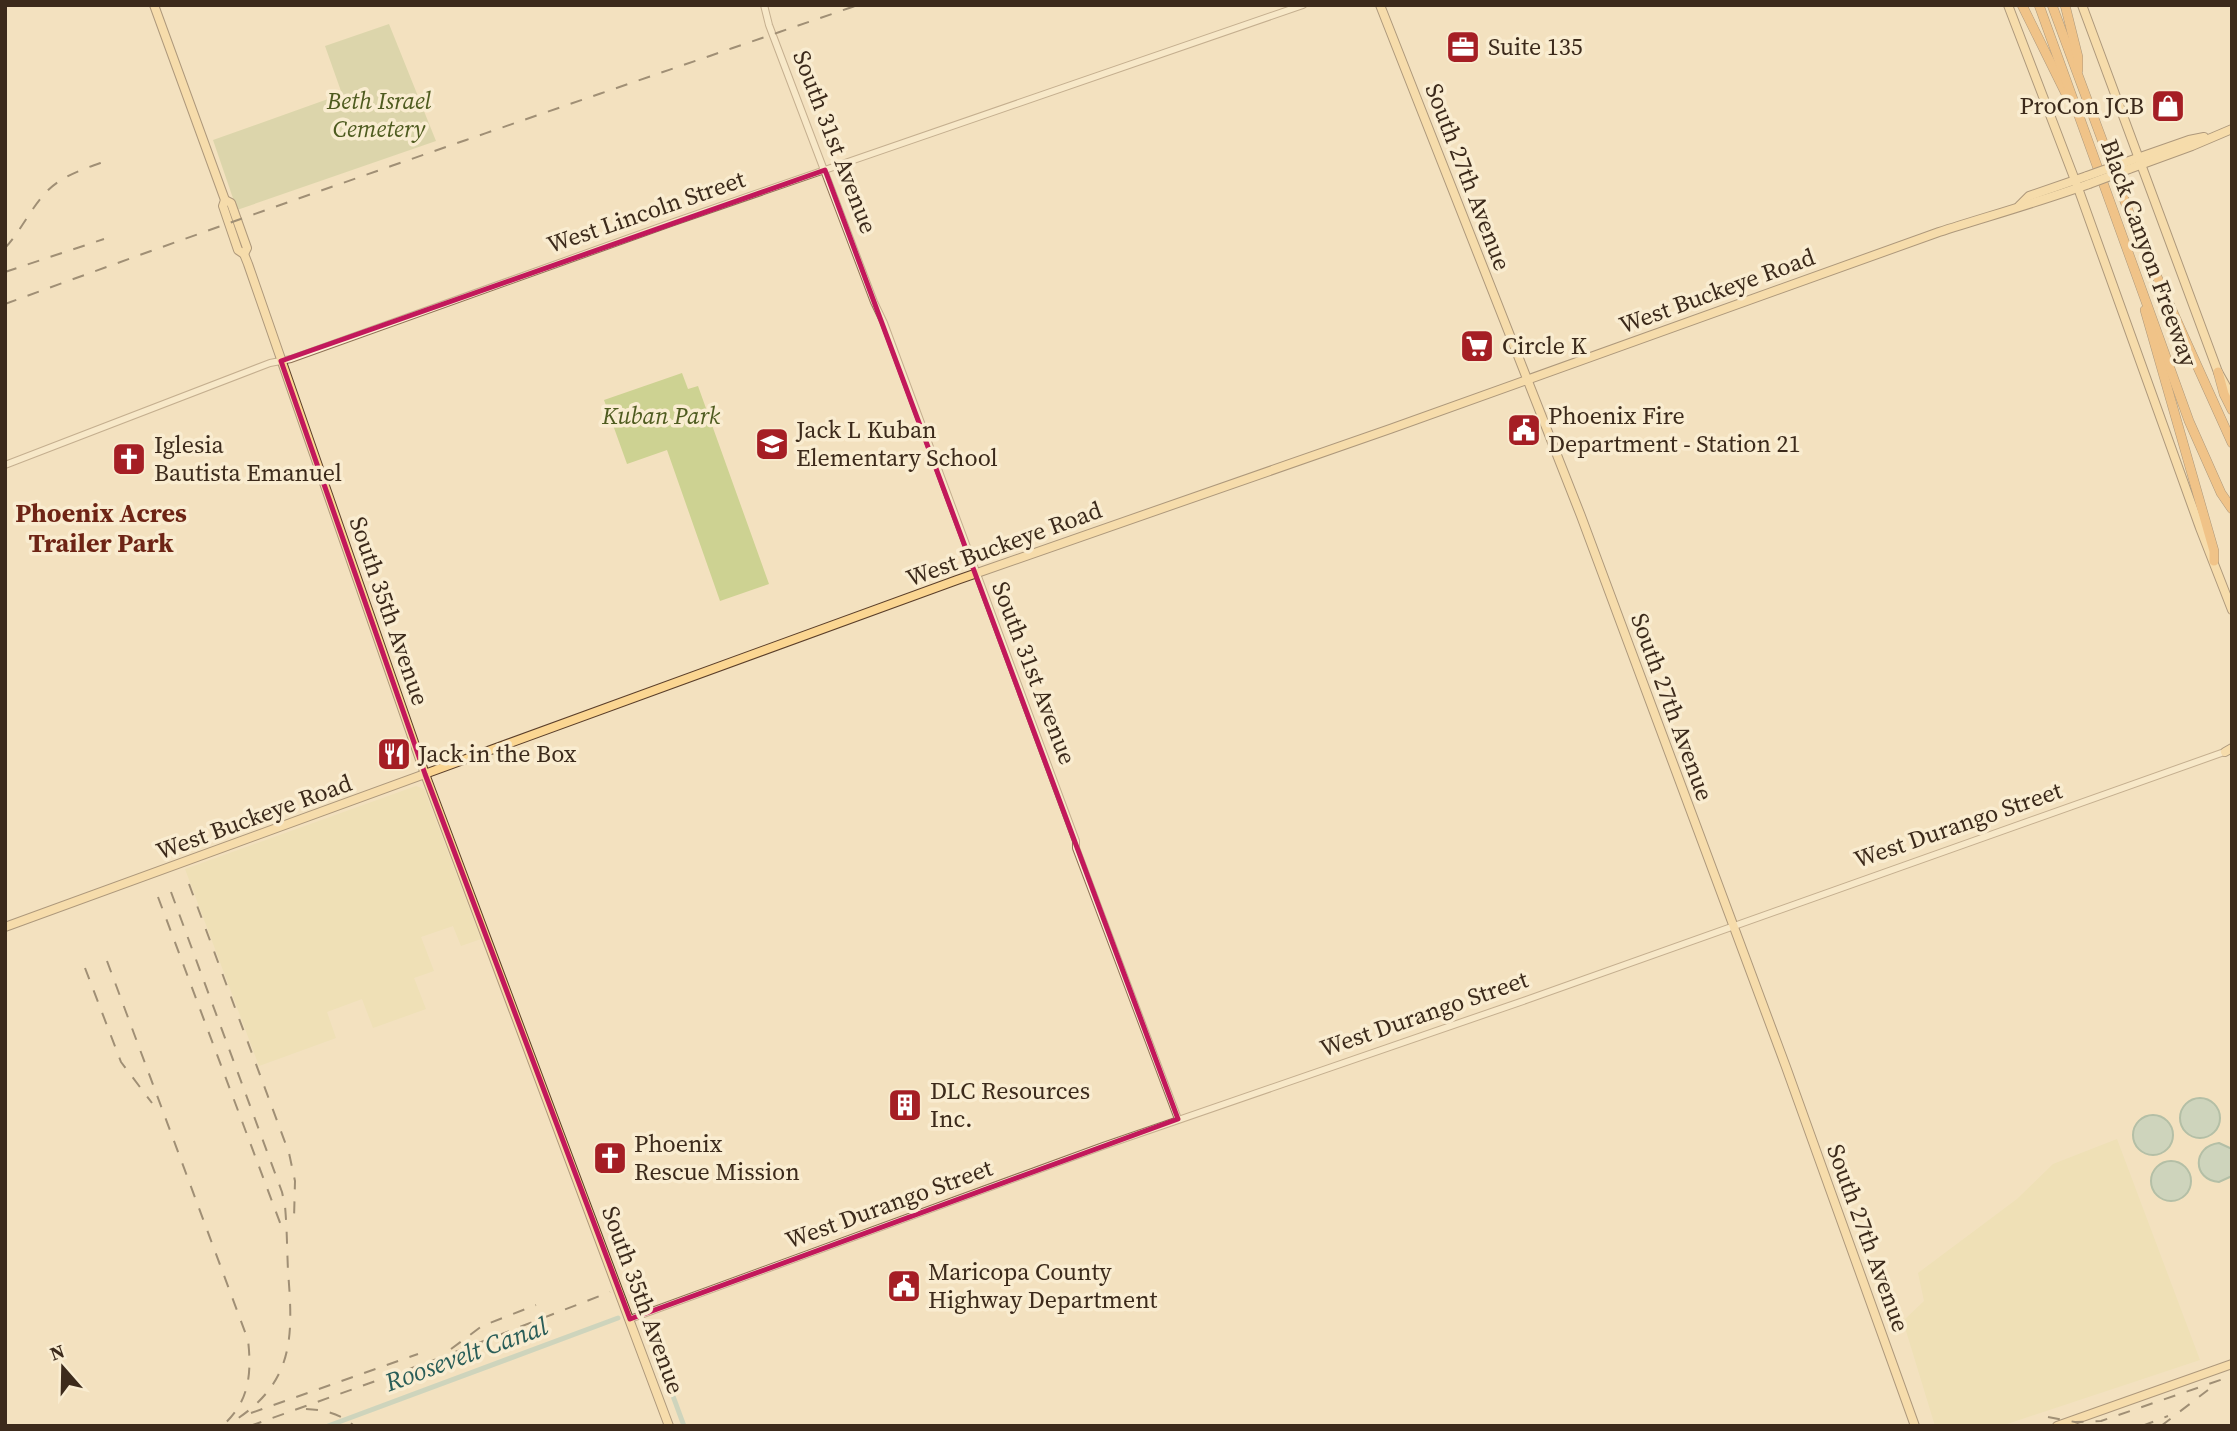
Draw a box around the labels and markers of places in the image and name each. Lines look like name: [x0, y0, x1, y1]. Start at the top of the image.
office icon: Suite 135: [1444, 28, 1482, 66]
place label: Suite 135: [1488, 30, 1583, 63]
shop icon: ProCon JCB: [2149, 87, 2187, 125]
place label: ProCon JCB: [2020, 89, 2144, 122]
supermarket icon: Circle K: [1458, 327, 1496, 365]
place label: Circle K: [1502, 329, 1587, 362]
place label: Phoenix Fire Department - Station 21: [1548, 399, 1801, 460]
public building icon: Phoenix Fire Department - Station 21: [1505, 411, 1543, 449]
place label: Jack L Kuban Elementary School: [795, 413, 998, 474]
school or university icon: Jack L Kuban Elementary School: [753, 425, 791, 463]
place label: Iglesia Bautista Emanuel: [154, 428, 342, 489]
church icon: Iglesia Bautista Emanuel: [110, 440, 148, 478]
restaurant icon: Jack in the Box: [375, 735, 413, 773]
place label: Jack in the Box: [417, 737, 577, 770]
place label: DLC Resources Inc.: [930, 1074, 1090, 1135]
building icon: DLC Resources Inc.: [886, 1086, 924, 1124]
place label: Phoenix Rescue Mission: [634, 1127, 800, 1188]
church icon: Phoenix Rescue Mission: [591, 1139, 629, 1177]
place label: Maricopa County Highway Department: [928, 1255, 1158, 1316]
public building icon: Maricopa County Highway Department: [885, 1267, 923, 1305]

